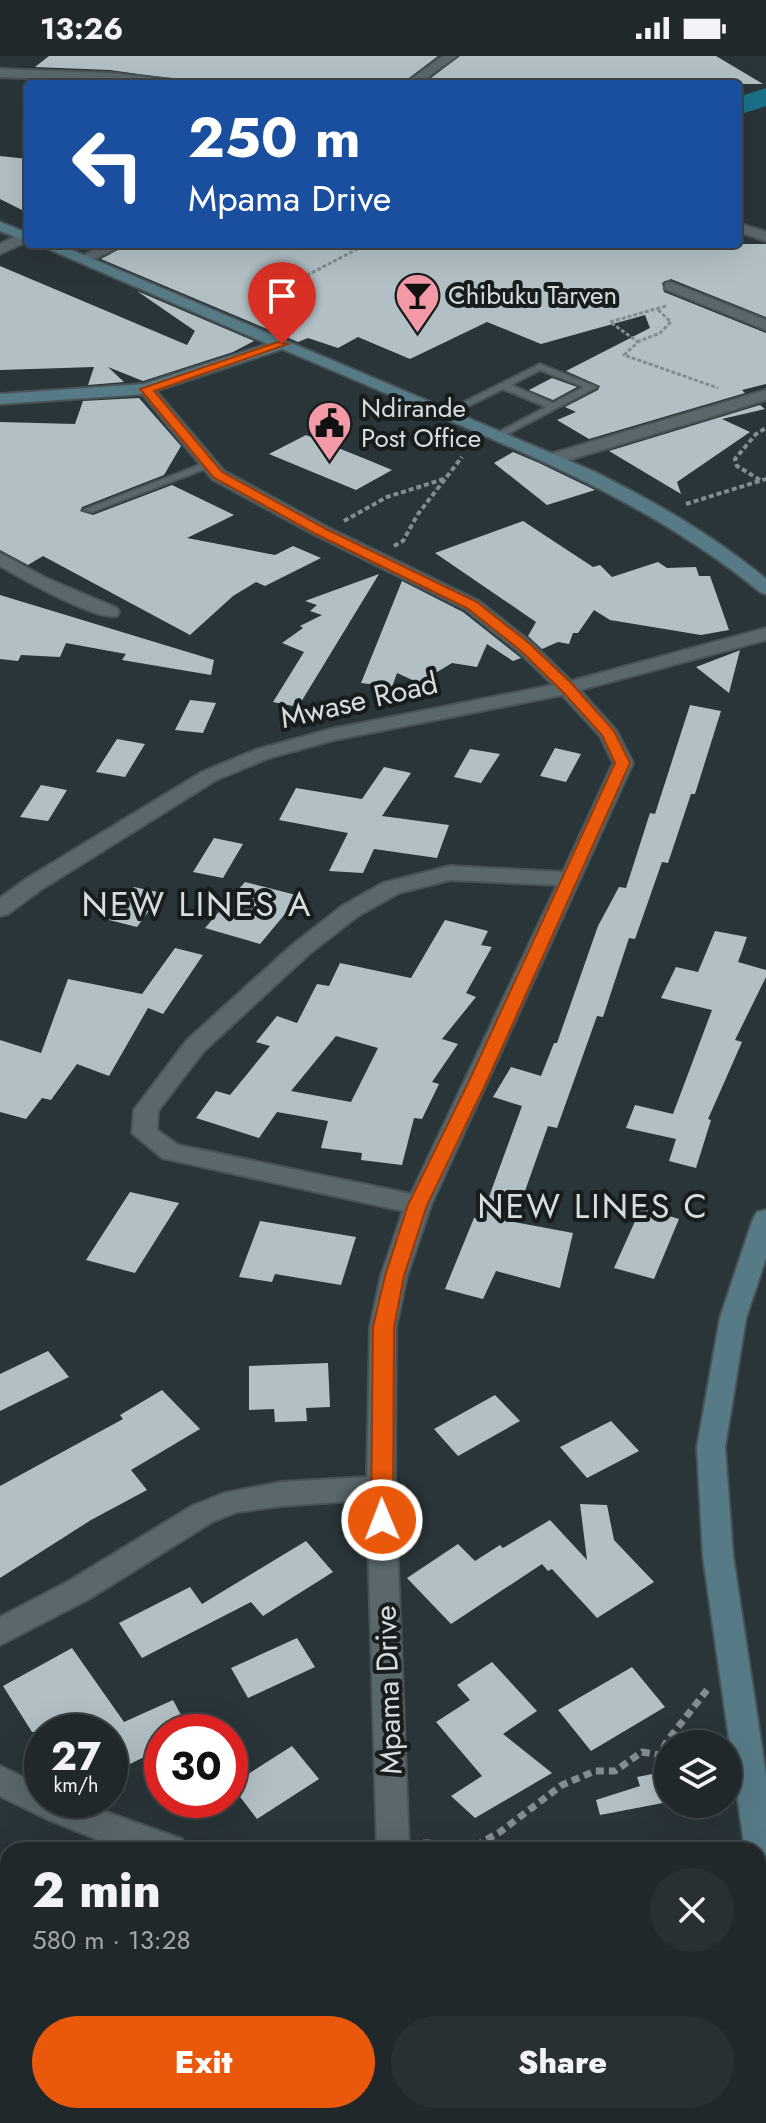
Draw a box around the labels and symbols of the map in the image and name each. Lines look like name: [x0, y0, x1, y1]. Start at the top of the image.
pin: [248, 262, 316, 344]
bar icon: Chibuku Tarven: [393, 271, 441, 334]
place label: Chibuku Tarven: [448, 276, 617, 314]
place label: Ndirande Post Office: [361, 389, 481, 457]
public building icon: Ndirande Post Office: [306, 399, 354, 462]
street label: Mwase Road: [276, 661, 442, 739]
district label: NEW LINES A: [82, 880, 312, 929]
district label: NEW LINES C: [477, 1182, 709, 1231]
position arrow: [340, 1478, 424, 1562]
street label: Mpama Drive: [364, 1605, 412, 1775]
speed limit sign: 30: [144, 1714, 248, 1818]

